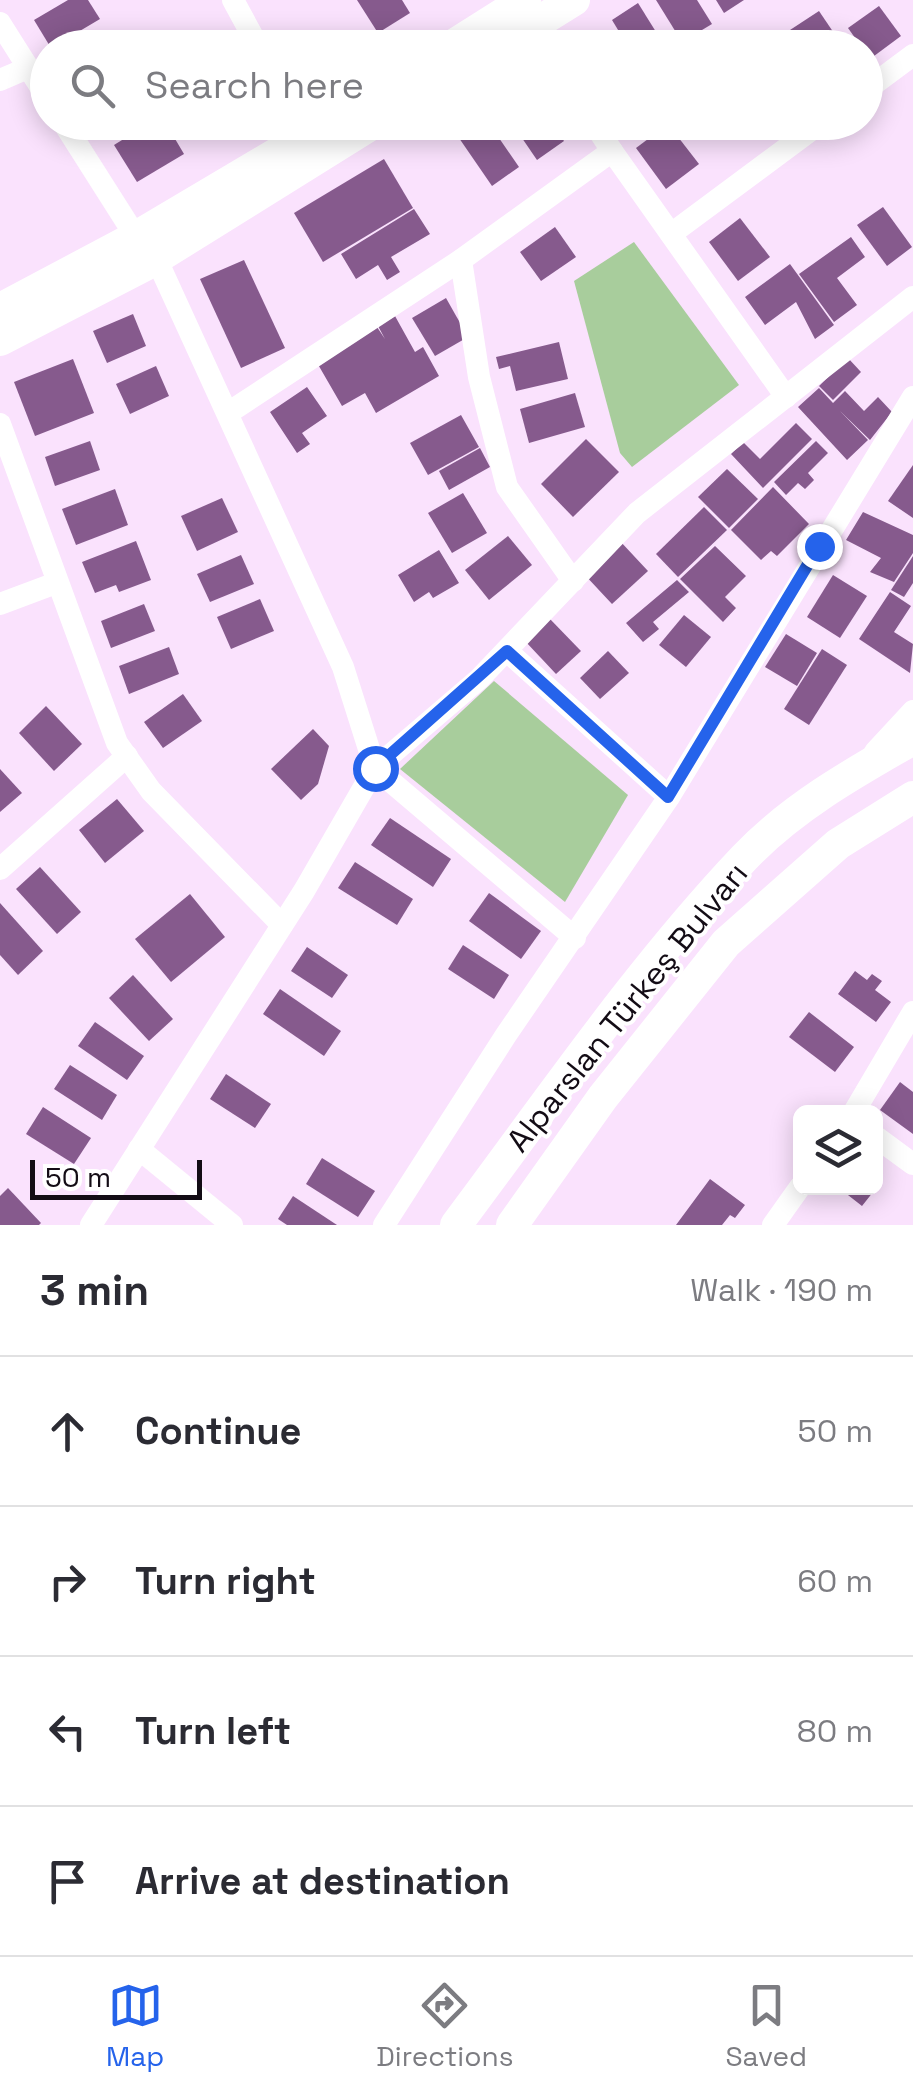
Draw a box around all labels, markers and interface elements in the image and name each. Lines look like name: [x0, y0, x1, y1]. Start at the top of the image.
search box: [30, 30, 883, 140]
icon: search: [65, 58, 120, 113]
text: Search here: [145, 61, 364, 109]
route end: [797, 524, 843, 570]
route start: [353, 746, 399, 792]
street label: Alparslan Türkeş Bulvarı: [498, 854, 756, 1160]
map controls: [793, 1105, 883, 1195]
button: layers: [793, 1105, 883, 1195]
scale bar: [30, 1155, 202, 1200]
text: 50 m: [45, 1159, 111, 1195]
text: 3 min: [40, 1264, 149, 1317]
text: Walk · 190 m: [690, 1270, 873, 1310]
icon: ahead: [40, 1404, 95, 1459]
text: Continue: [135, 1407, 301, 1455]
text: 50 m: [798, 1411, 873, 1451]
icon: right: [40, 1554, 95, 1609]
text: Turn right: [135, 1557, 316, 1605]
text: 60 m: [797, 1561, 873, 1601]
icon: left: [40, 1704, 95, 1759]
text: Turn left: [135, 1707, 291, 1755]
text: 80 m: [797, 1711, 873, 1751]
icon: arrive: [40, 1854, 95, 1909]
text: Arrive at destination: [135, 1857, 510, 1905]
tab: Map: [106, 1978, 164, 2074]
tab: Directions: [376, 1978, 513, 2074]
tab: Saved: [725, 1978, 807, 2074]

